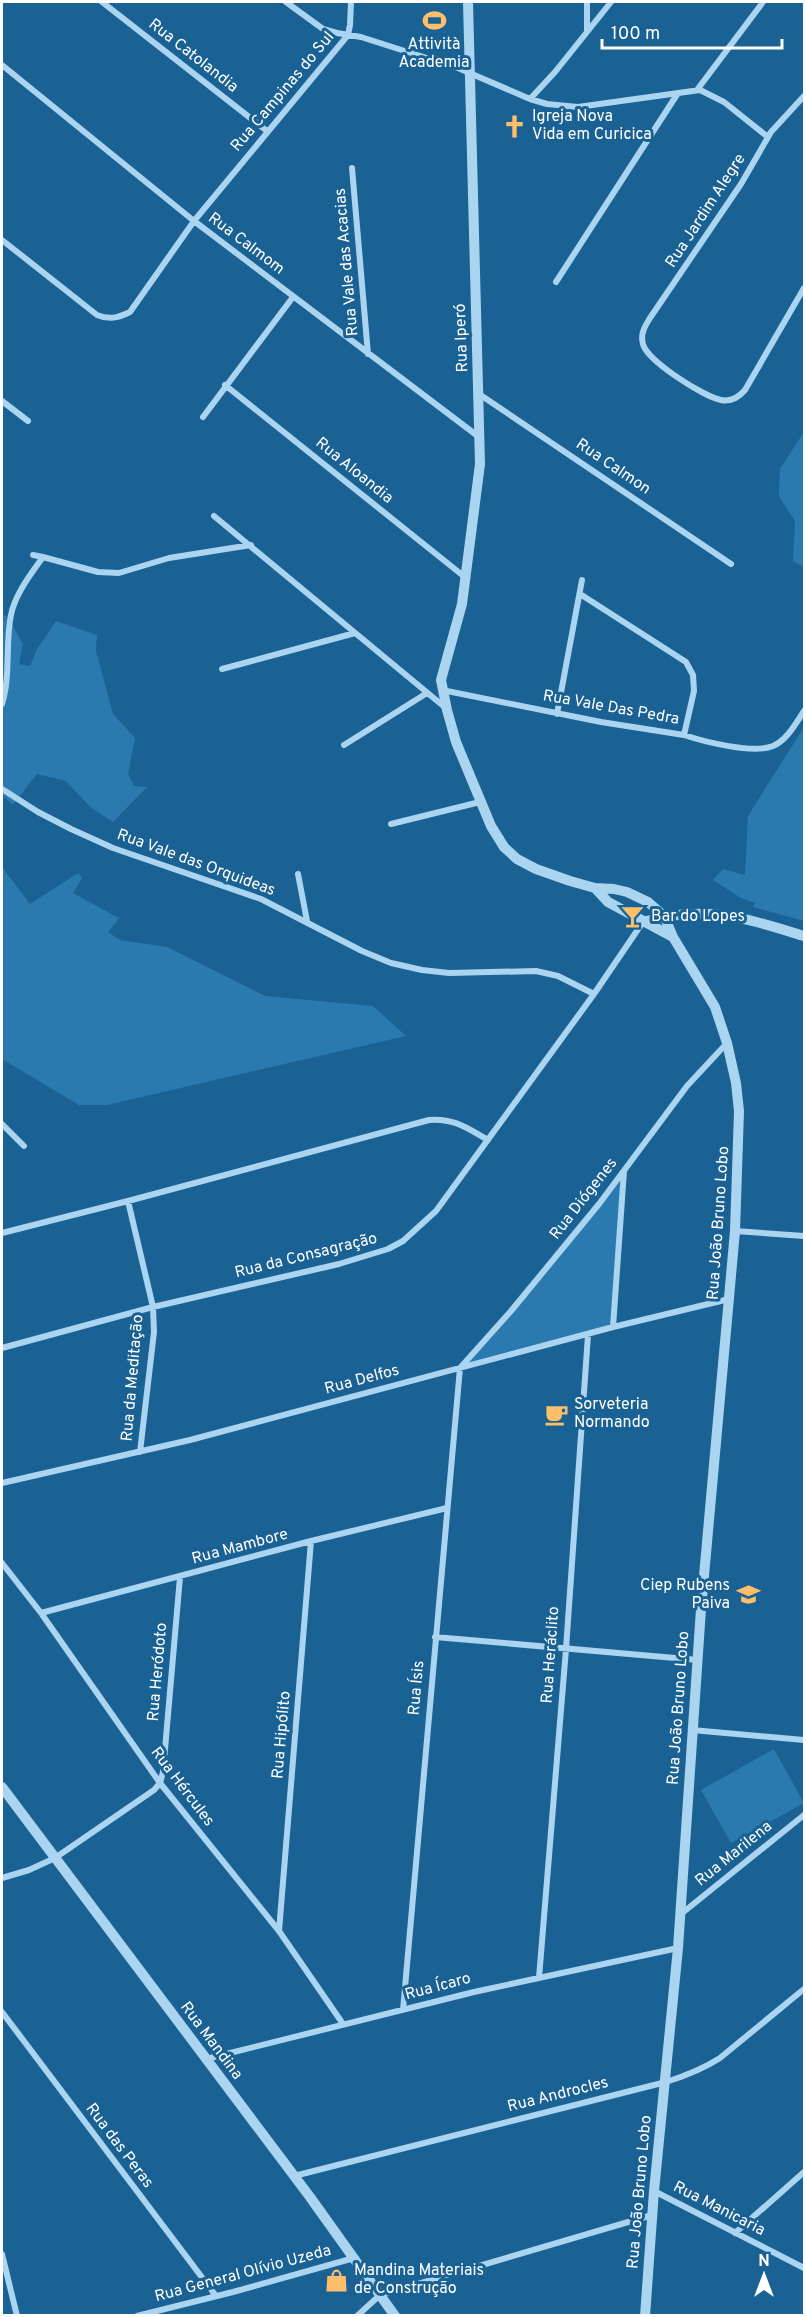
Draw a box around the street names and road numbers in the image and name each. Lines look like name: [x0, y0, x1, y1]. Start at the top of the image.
street label: Rua Catolandia: [144, 15, 242, 97]
street label: Rua Campinas do Sul: [227, 28, 339, 156]
street label: Rua Jardim Alegre: [662, 150, 750, 272]
street label: Rua Vale das Acacias: [331, 187, 363, 337]
street label: Rua Calmom: [204, 209, 288, 279]
street label: Rua Iperó: [451, 303, 473, 373]
street label: Rua Aloandia: [311, 433, 397, 509]
street label: Rua Calmon: [572, 435, 654, 499]
street label: Rua Vale Das Pedra: [541, 686, 681, 730]
street label: Rua Vale das Orquideas: [114, 825, 278, 901]
street label: Rua João Bruno Lobo: [704, 1145, 734, 1301]
street label: Rua Diógenes: [546, 1154, 622, 1244]
street label: Rua da Consagração: [233, 1229, 379, 1283]
street label: Rua da Meditação: [117, 1314, 149, 1442]
street label: Rua Delfos: [322, 1360, 402, 1400]
street label: Rua Mambore: [190, 1525, 290, 1569]
street label: Rua Heráclito: [538, 1606, 564, 1704]
street label: Rua Heródoto: [144, 1622, 172, 1722]
street label: Rua João Bruno Lobo: [664, 1630, 694, 1786]
street label: Rua Ísis: [403, 1660, 429, 1716]
street label: Rua Hipólito: [268, 1690, 296, 1780]
street label: Rua Hércules: [146, 1743, 218, 1831]
street label: Rua Marilena: [691, 1817, 777, 1891]
street label: Rua Ícaro: [402, 1967, 473, 2005]
street label: Rua Mandina: [175, 1998, 247, 2084]
street label: Rua Androcles: [505, 2073, 611, 2117]
street label: Rua das Peras: [81, 2100, 157, 2192]
street label: Rua João Bruno Lobo: [623, 2114, 657, 2270]
street label: Rua Manicaria: [670, 2177, 768, 2241]
street label: Rua General Olívio Uzeda: [153, 2241, 333, 2307]

